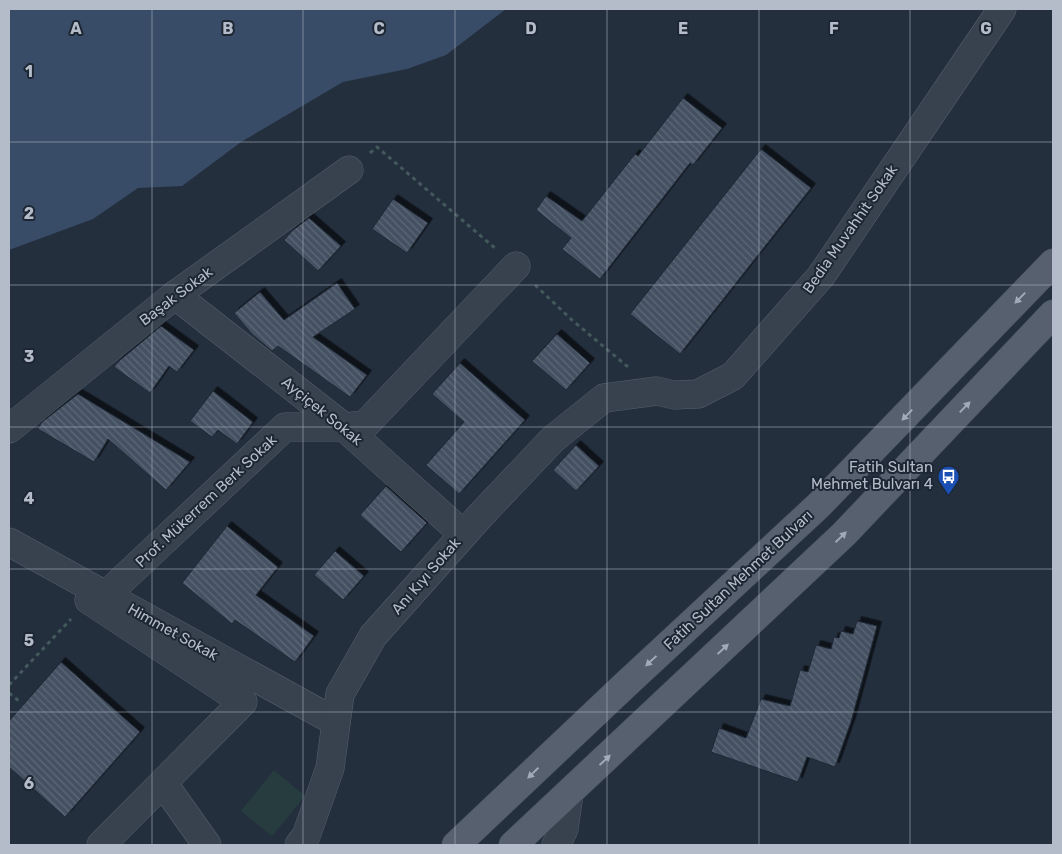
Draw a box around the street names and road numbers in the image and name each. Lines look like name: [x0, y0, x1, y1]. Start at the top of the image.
street label: Bedia Muvahhit Sokak: [799, 161, 901, 297]
street label: Başak Sokak: [136, 262, 216, 329]
street label: Ayçiçek Sokak: [278, 373, 366, 449]
street label: Prof. Mükerrem Berk Sokak: [132, 431, 281, 571]
street label: Fatih Sultan Mehmet Bulvarı: [660, 506, 816, 654]
street label: Anı Kıyı Sokak: [388, 534, 465, 618]
street label: Himmet Sokak: [125, 600, 222, 664]

